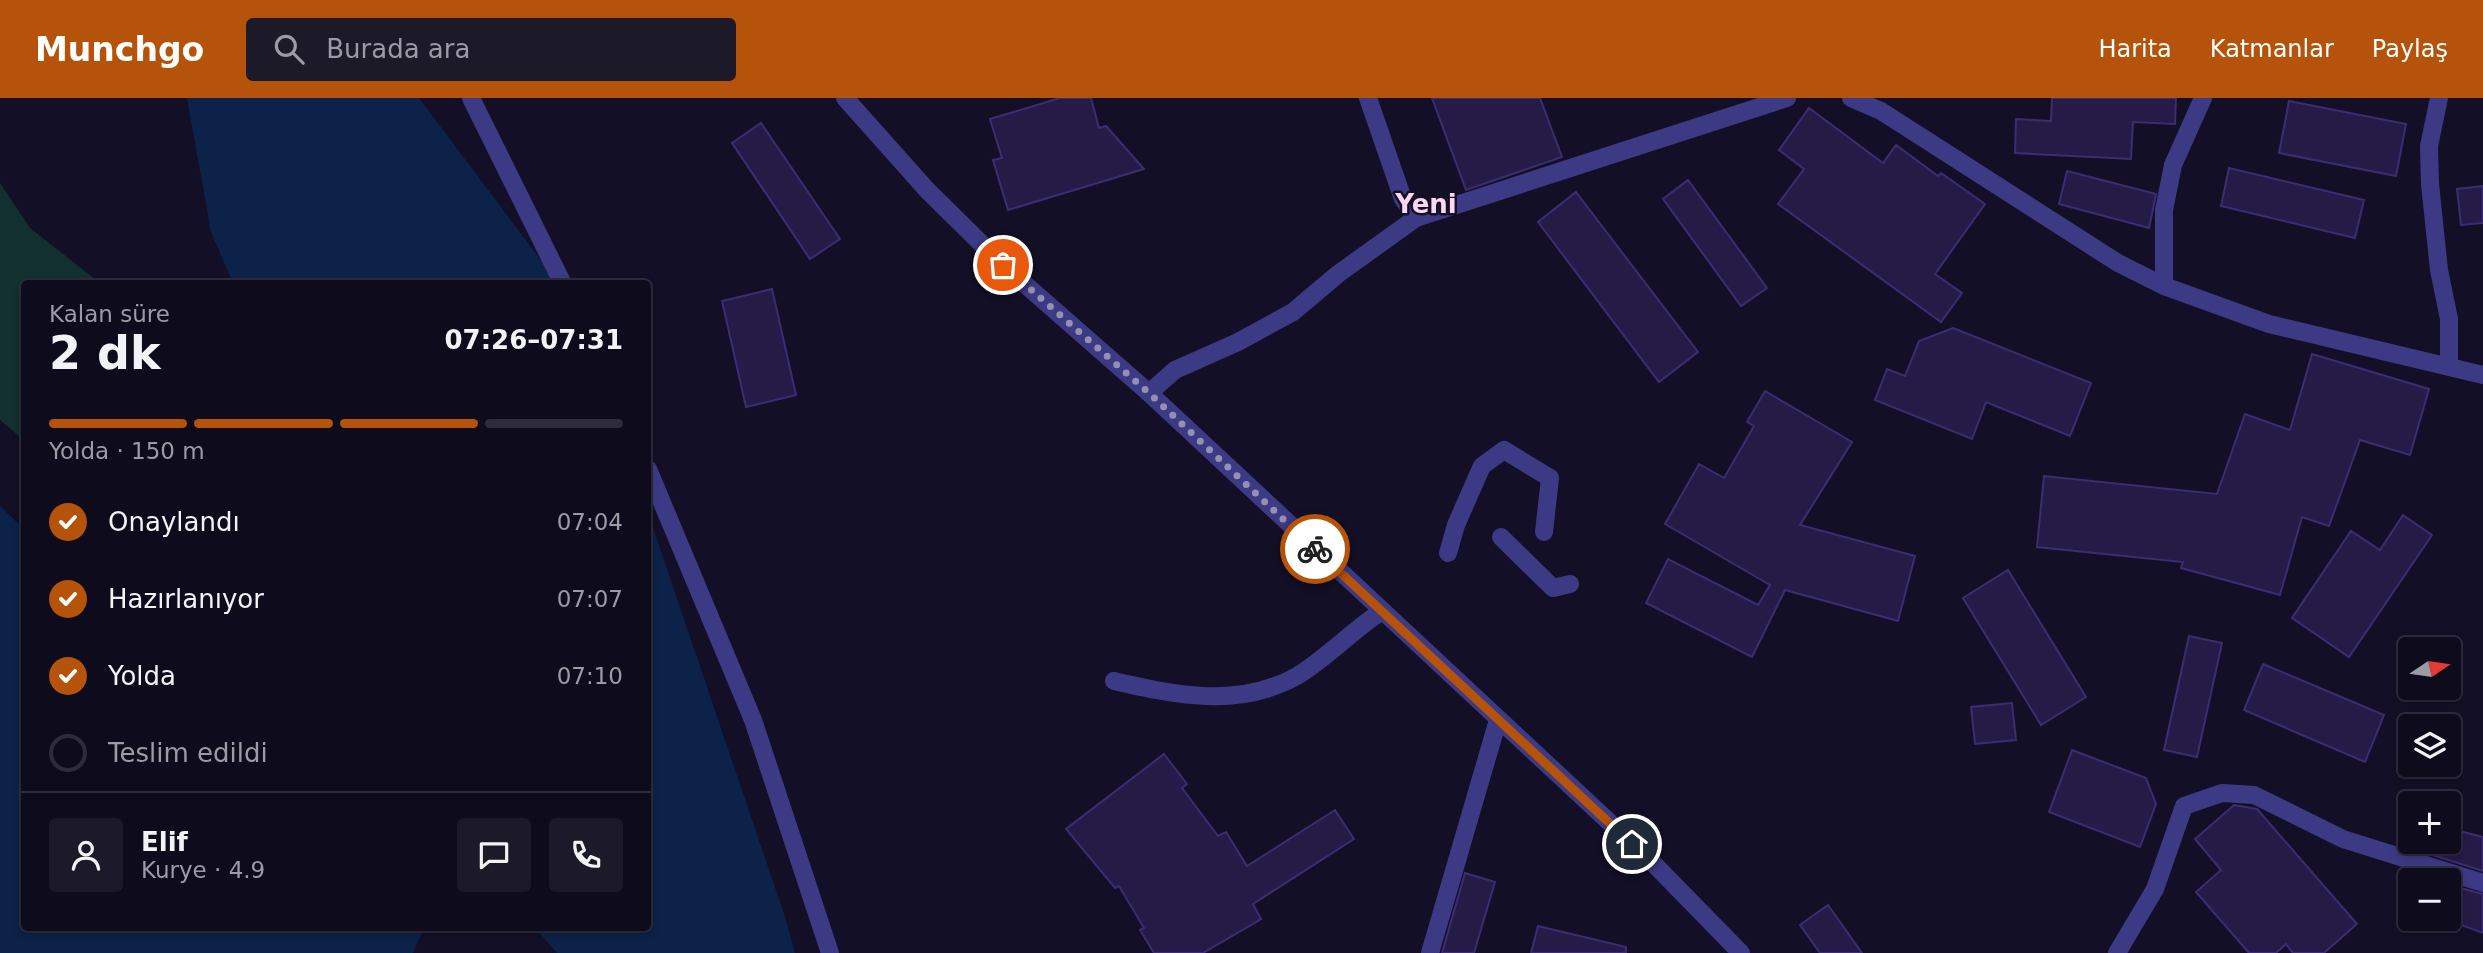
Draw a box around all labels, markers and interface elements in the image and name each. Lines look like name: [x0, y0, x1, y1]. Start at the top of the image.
search box: [246, 18, 736, 81]
text: Munchgo: [35, 30, 204, 69]
icon: search: [270, 30, 308, 68]
text: Burada ara: [326, 34, 470, 64]
text: Harita: [2098, 35, 2172, 63]
text: Katmanlar: [2210, 35, 2334, 63]
text: Paylaş: [2372, 35, 2448, 63]
district label: Yeni: [1394, 189, 1457, 219]
pin: [973, 235, 1033, 295]
icon: bag: [984, 246, 1022, 284]
text: Kalan süre: [49, 301, 170, 327]
text: 07:26–07:31: [444, 325, 623, 355]
text: 2 dk: [49, 326, 161, 380]
text: Yolda · 150 m: [49, 438, 205, 464]
icon: check: [49, 503, 87, 541]
text: Onaylandı: [108, 507, 240, 537]
text: 07:04: [557, 509, 623, 535]
courier: [1280, 514, 1350, 584]
icon: bike: [1296, 530, 1334, 568]
icon: check: [49, 580, 87, 618]
text: Hazırlanıyor: [108, 584, 264, 614]
text: 07:07: [557, 586, 623, 612]
north arrow: [2398, 637, 2460, 700]
map controls: [2398, 637, 2461, 931]
icon: check: [49, 657, 87, 695]
text: Yolda: [108, 661, 176, 691]
text: 07:10: [557, 663, 623, 689]
button: layers: [2398, 714, 2461, 777]
text: Teslim edildi: [108, 738, 268, 768]
button: +: [2398, 791, 2461, 854]
pin: [1602, 814, 1662, 874]
button: person: [49, 818, 123, 892]
button: chat: [457, 818, 531, 892]
button: phone: [549, 818, 623, 892]
icon: home: [1613, 825, 1651, 863]
text: Elif: [141, 827, 188, 857]
text: Kurye · 4.9: [141, 857, 265, 883]
button: −: [2398, 868, 2461, 931]

